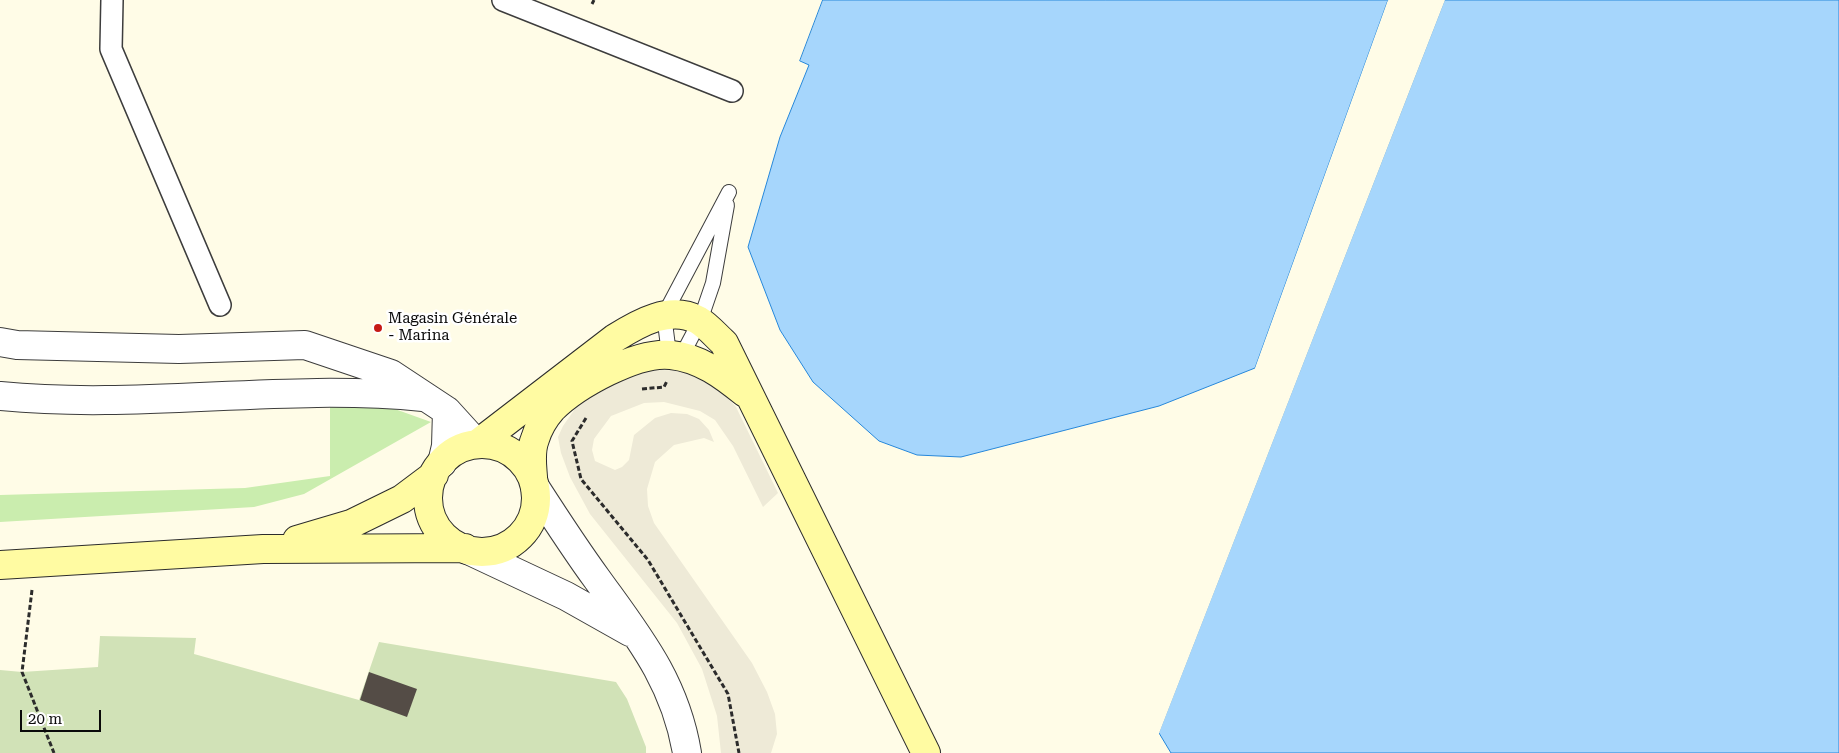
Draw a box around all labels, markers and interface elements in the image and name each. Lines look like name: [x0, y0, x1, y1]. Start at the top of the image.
place label: Magasin Générale - Marina: [388, 310, 517, 345]
marker: Magasin Générale - Marina: [372, 322, 384, 334]
scale bar: [22, 700, 104, 732]
text: 20 m: [28, 710, 62, 728]

